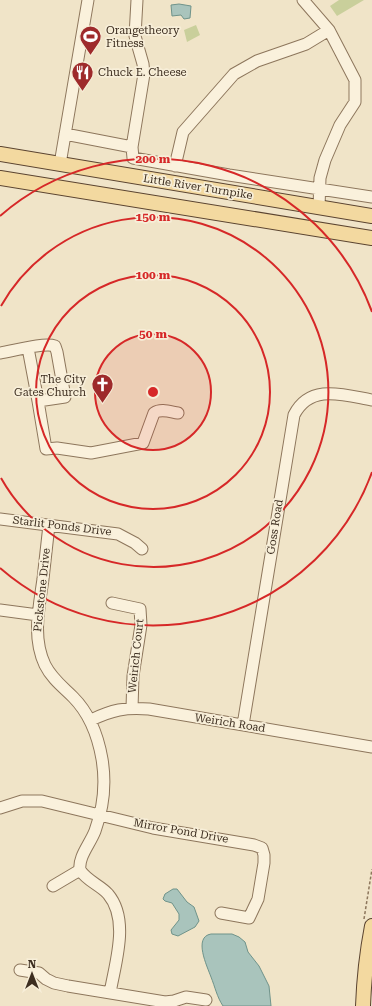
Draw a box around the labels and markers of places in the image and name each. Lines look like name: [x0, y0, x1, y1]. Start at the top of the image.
sports icon: Orangetheory Fitness: [77, 23, 103, 56]
place label: Orangetheory Fitness: [106, 24, 180, 50]
restaurant icon: Chuck E. Cheese: [70, 59, 96, 92]
place label: Chuck E. Cheese: [98, 66, 187, 79]
church icon: The City Gates Church: [89, 372, 115, 405]
place label: The City Gates Church: [14, 373, 86, 399]
centre of rings: [146, 385, 160, 399]

